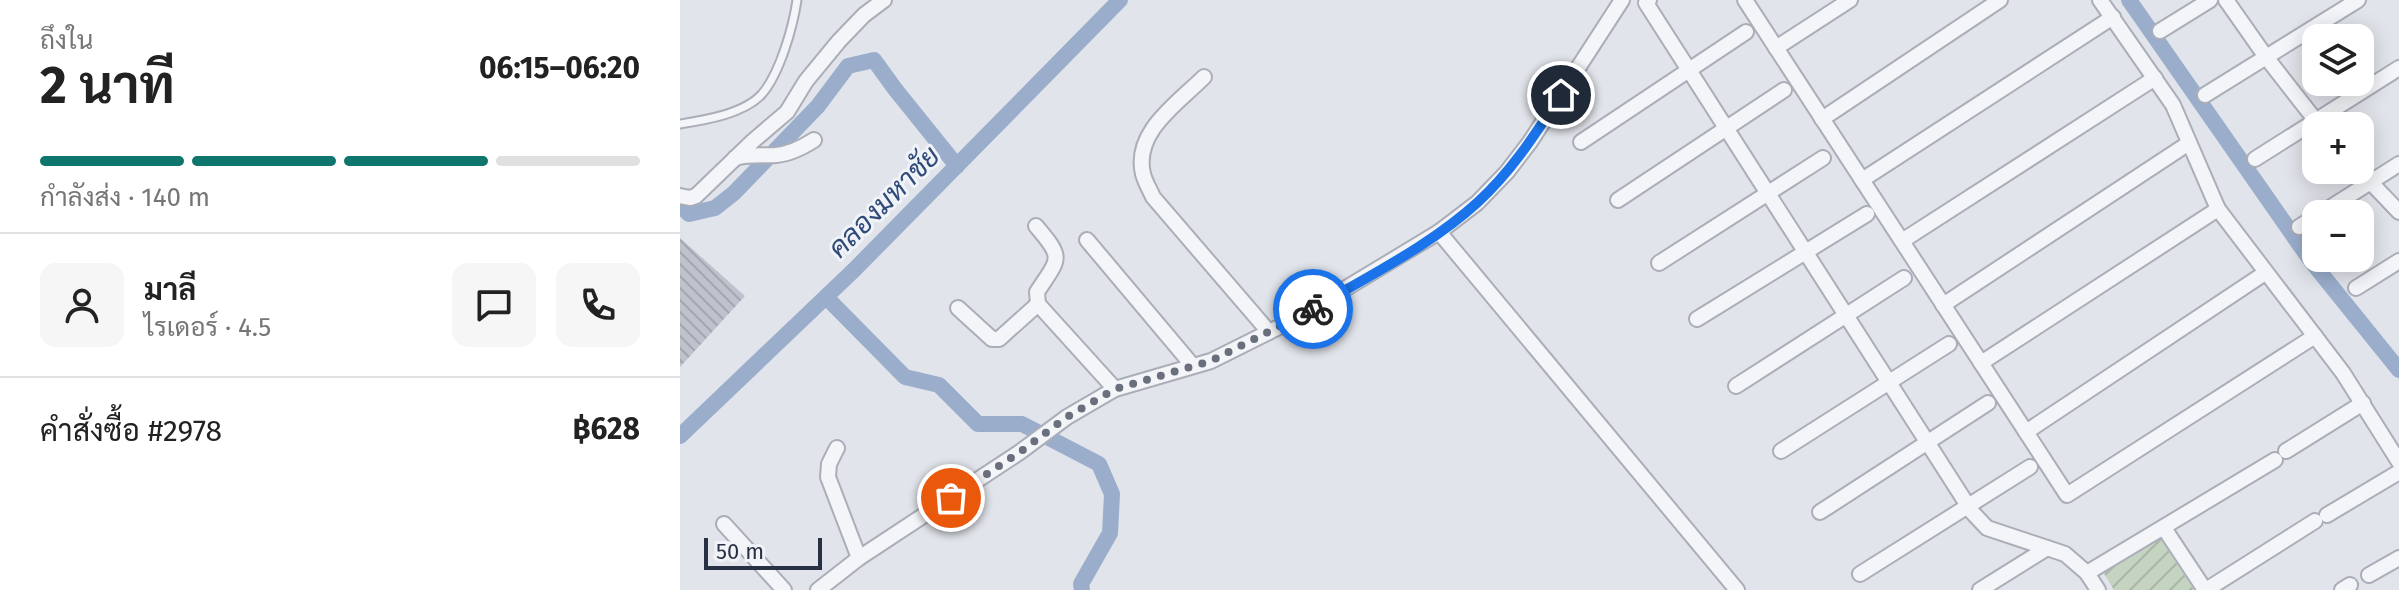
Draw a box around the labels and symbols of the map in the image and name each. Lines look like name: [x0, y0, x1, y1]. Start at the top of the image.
pin: [1527, 61, 1595, 129]
water label: คลองมหาชัย: [820, 138, 947, 265]
courier: [1273, 269, 1353, 349]
pin: [917, 464, 985, 532]
scale bar: [704, 534, 822, 570]

